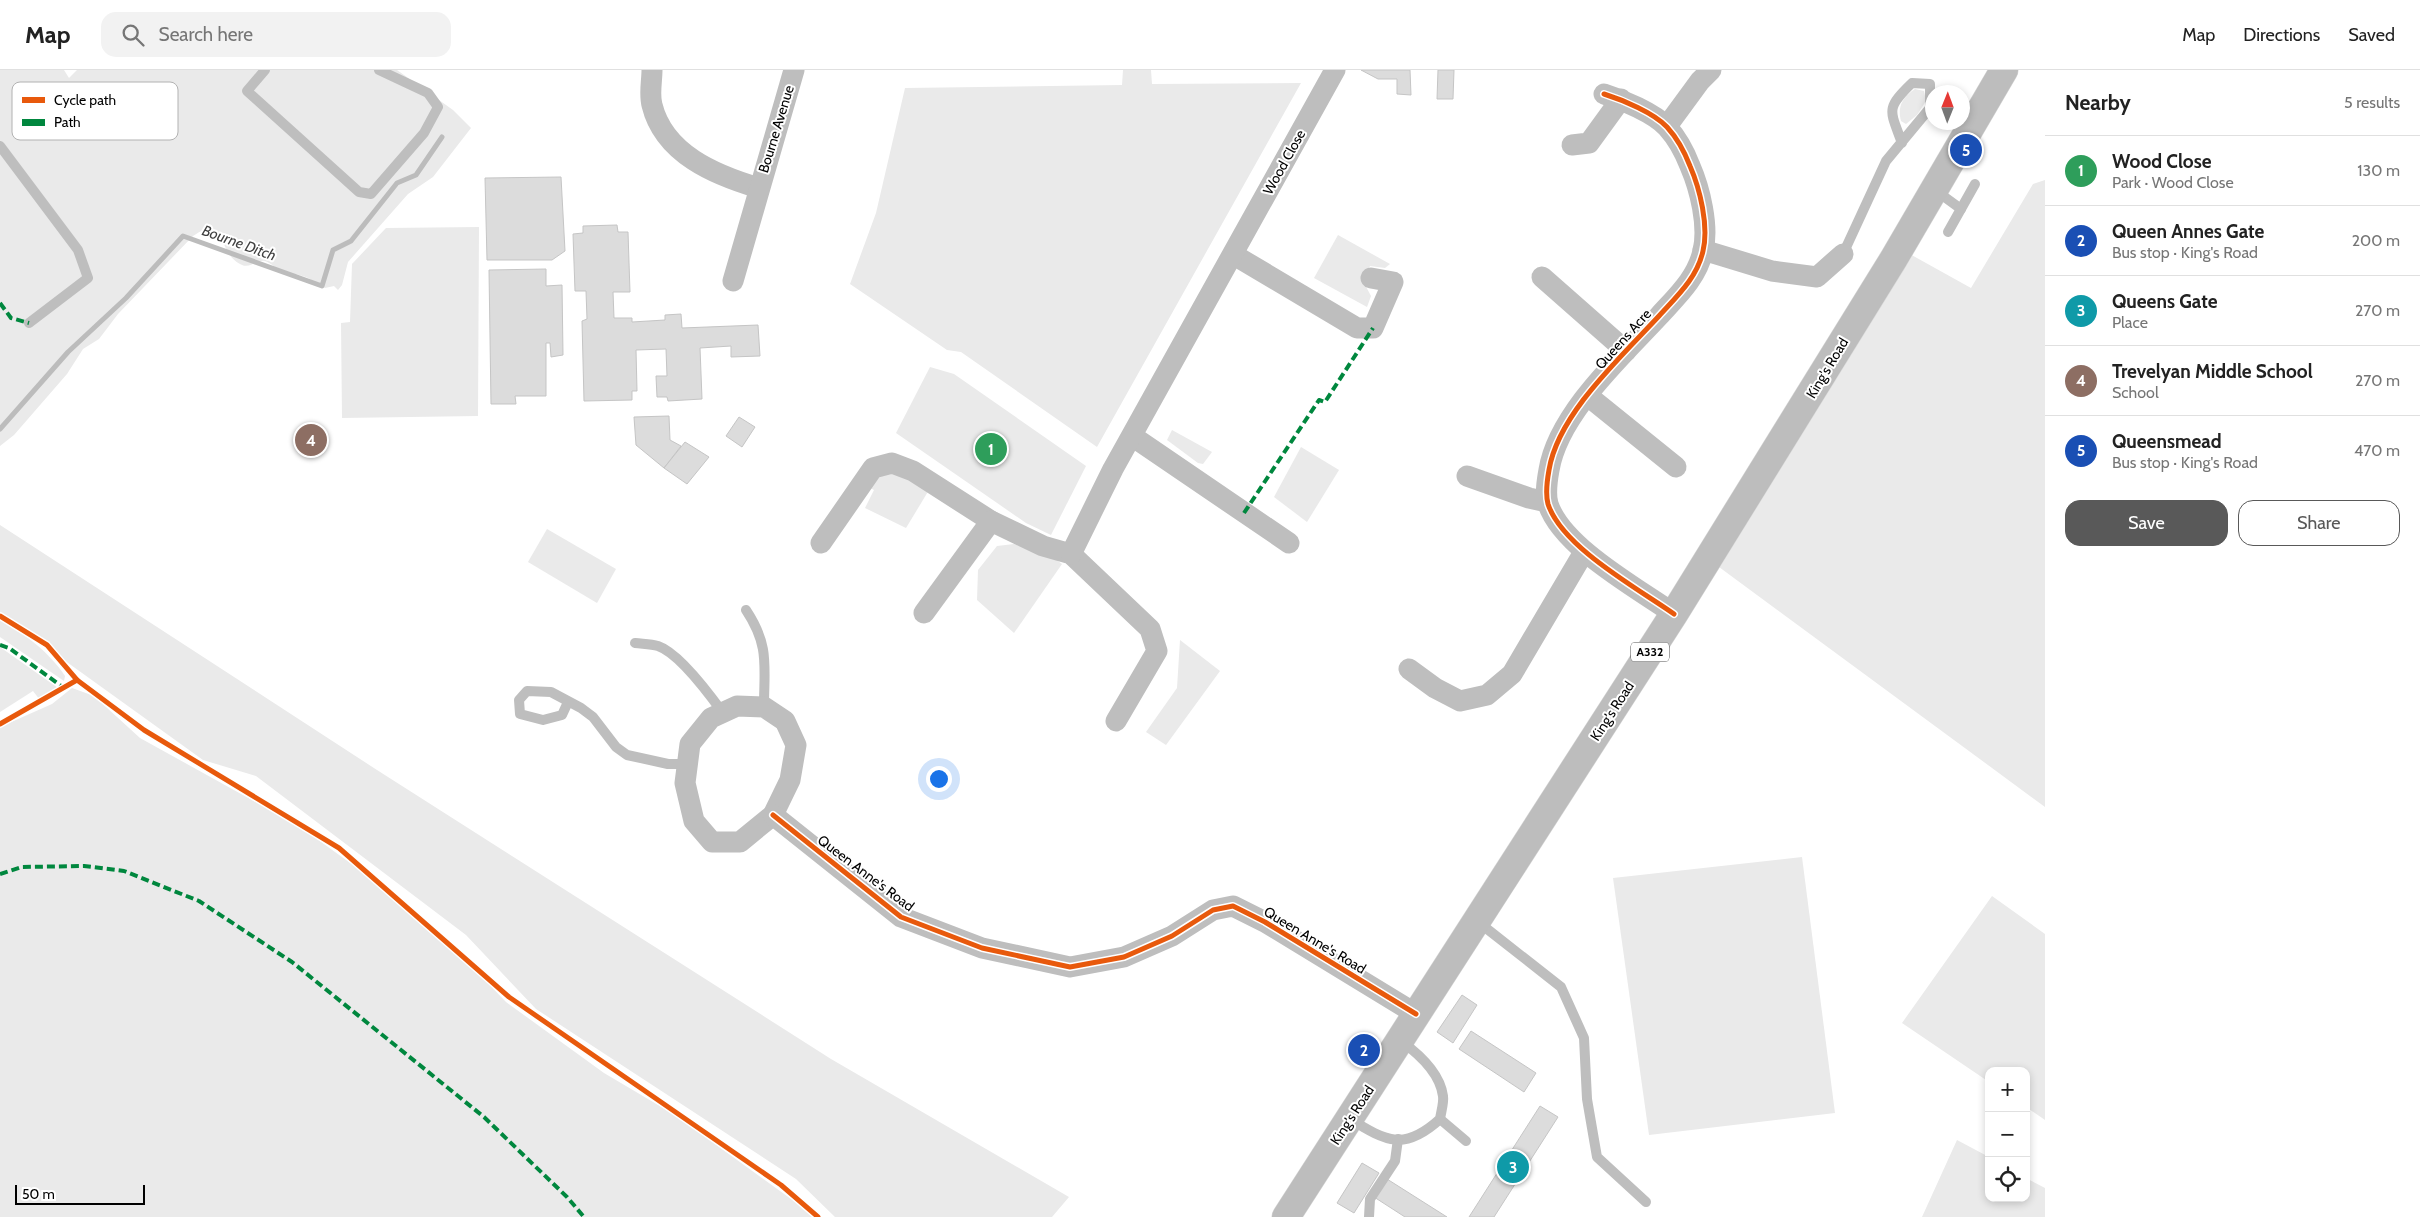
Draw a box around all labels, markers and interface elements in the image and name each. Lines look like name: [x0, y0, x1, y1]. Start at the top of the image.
search box: [101, 12, 451, 57]
text: Map: [25, 20, 71, 49]
icon: search: [119, 21, 147, 49]
text: Search here: [159, 23, 253, 46]
text: Map: [2182, 24, 2215, 46]
text: Directions: [2243, 24, 2320, 46]
text: Saved: [2348, 24, 2395, 46]
legend: [12, 82, 178, 140]
street label: Bourne Avenue: [754, 83, 798, 175]
north arrow: [1925, 85, 1970, 130]
text: Nearby: [2065, 90, 2131, 115]
text: Cycle path: [54, 91, 116, 109]
text: 5 results: [2344, 93, 2400, 112]
text: Path: [54, 113, 81, 131]
street label: Wood Close: [1259, 126, 1309, 198]
pin: 5: [1950, 131, 1982, 169]
text: Wood Close: [2112, 150, 2211, 173]
text: 1: [2078, 161, 2084, 180]
text: 130 m: [2357, 161, 2400, 180]
text: Park · Wood Close: [2112, 173, 2234, 192]
text: Queen Annes Gate: [2112, 220, 2264, 243]
water label: Bourne Ditch: [200, 221, 278, 265]
text: 2: [2077, 231, 2085, 250]
text: 200 m: [2352, 231, 2400, 250]
text: Bus stop · King's Road: [2112, 243, 2258, 262]
text: Queens Gate: [2112, 290, 2217, 313]
text: 3: [2077, 301, 2085, 320]
text: 270 m: [2355, 301, 2400, 320]
street label: Queens Acre: [1591, 305, 1655, 373]
text: Place: [2112, 313, 2148, 332]
street label: King's Road: [1802, 334, 1852, 402]
text: Trevelyan Middle School: [2112, 360, 2313, 383]
text: 4: [2076, 371, 2086, 390]
text: 270 m: [2355, 371, 2400, 390]
text: School: [2112, 383, 2159, 402]
pin: 4: [295, 421, 327, 459]
pin: 1: [975, 430, 1007, 468]
text: Queensmead: [2112, 430, 2222, 453]
text: 5: [2077, 441, 2085, 460]
text: 470 m: [2354, 441, 2400, 460]
text: Bus stop · King's Road: [2112, 453, 2258, 472]
button: Save: [2065, 500, 2228, 546]
button: Share: [2238, 500, 2400, 546]
road number: A332: [1631, 642, 1669, 662]
street label: King's Road: [1586, 678, 1638, 744]
your location: [926, 766, 952, 792]
street label: Queen Anne's Road: [814, 831, 918, 915]
street label: Queen Anne's Road: [1261, 902, 1369, 978]
pin: 2: [1348, 1031, 1380, 1069]
map controls: [1985, 1067, 2030, 1202]
button: +: [1985, 1067, 2030, 1112]
street label: King's Road: [1326, 1082, 1378, 1148]
button: −: [1985, 1112, 2030, 1157]
pin: 3: [1497, 1148, 1529, 1186]
button: locate: [1985, 1157, 2030, 1202]
scale bar: [15, 1182, 145, 1205]
text: 50 m: [22, 1185, 55, 1203]

